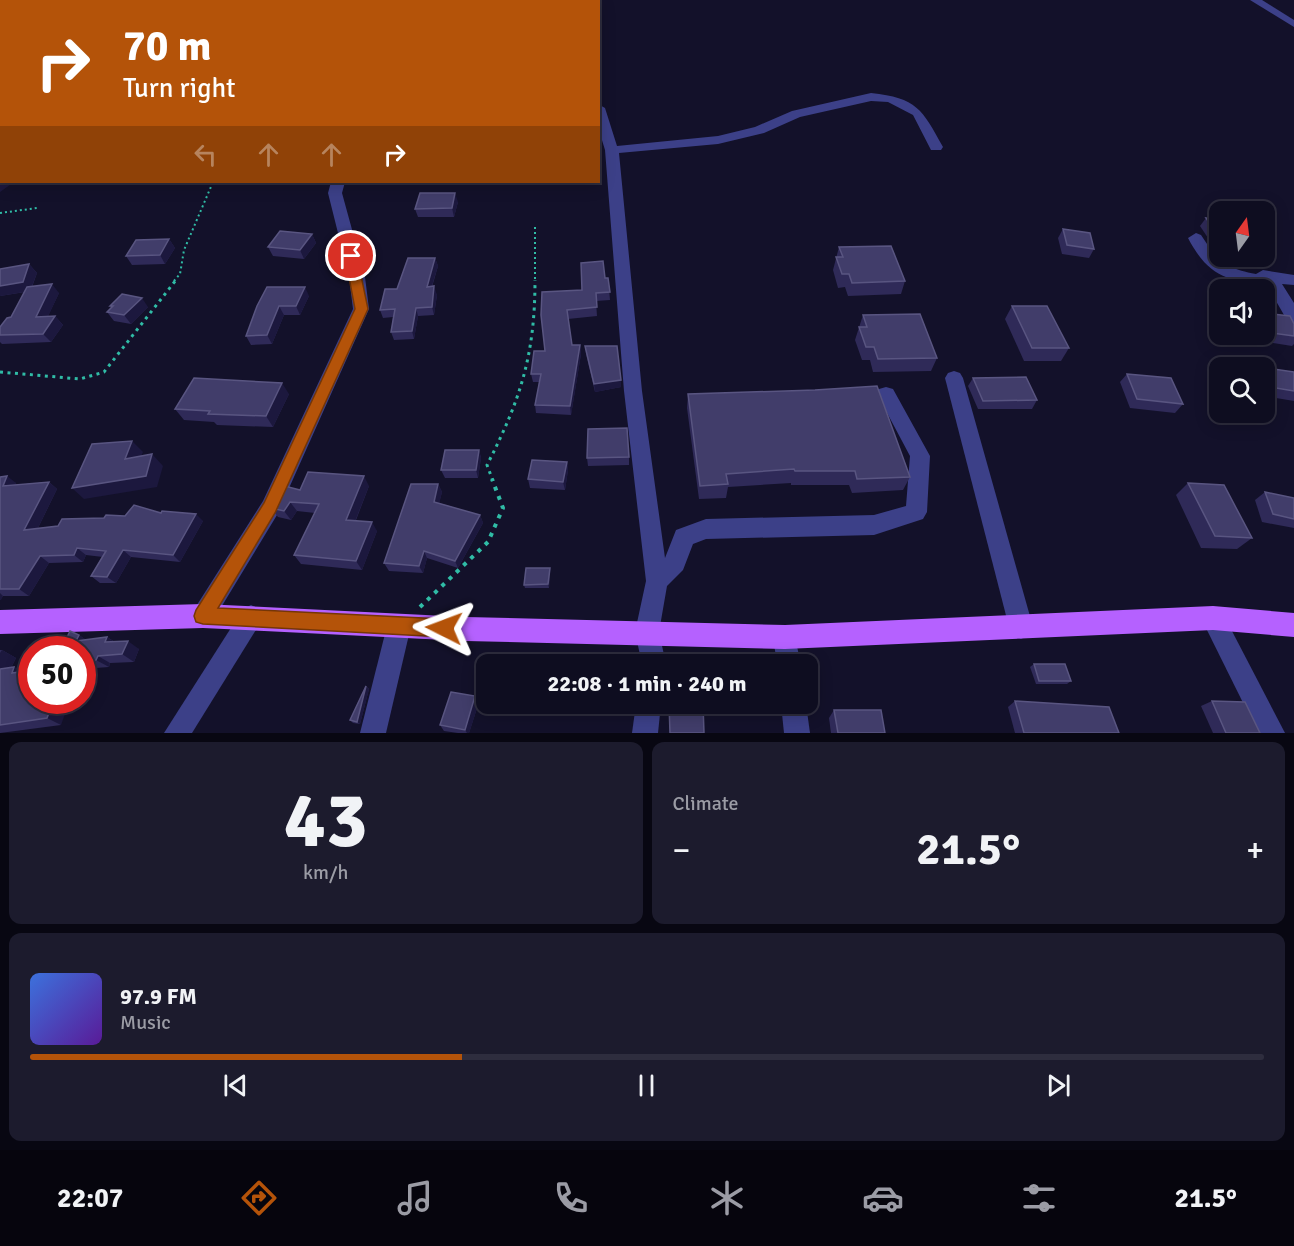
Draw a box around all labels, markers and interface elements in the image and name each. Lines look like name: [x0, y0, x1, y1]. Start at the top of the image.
text: 70 m: [123, 21, 212, 72]
icon: right: [24, 24, 102, 102]
text: Turn right: [123, 72, 236, 105]
icon: left: [189, 138, 222, 171]
icon: ahead: [252, 138, 285, 171]
icon: ahead: [315, 138, 348, 171]
icon: right: [378, 138, 411, 171]
north arrow: [1209, 201, 1275, 267]
map controls: [1209, 201, 1275, 423]
pin: [325, 230, 376, 281]
icon: arrive: [334, 239, 367, 272]
button: sound: [1209, 279, 1275, 345]
button: search: [1209, 357, 1275, 423]
position arrow: [412, 596, 476, 660]
speed limit sign: 50: [18, 636, 96, 714]
text: 22:08 · 1 min · 240 m: [547, 670, 747, 697]
text: 43: [284, 773, 368, 869]
text: Climate: [673, 791, 738, 816]
text: 21.5°: [916, 822, 1020, 877]
text: −: [673, 830, 690, 871]
text: +: [1246, 830, 1264, 871]
text: km/h: [303, 860, 348, 885]
text: 97.9 FM: [120, 983, 197, 1010]
text: Music: [120, 1010, 171, 1035]
icon: previous: [219, 1069, 252, 1102]
icon: pause: [630, 1069, 663, 1102]
icon: next: [1042, 1069, 1075, 1102]
icon: directions: [238, 1177, 280, 1219]
icon: music: [394, 1177, 436, 1219]
icon: phone: [550, 1177, 592, 1219]
icon: climate: [706, 1177, 748, 1219]
icon: car: [862, 1177, 904, 1219]
icon: filters: [1018, 1177, 1060, 1219]
text: 22:07: [57, 1182, 123, 1215]
text: 21.5°: [1175, 1182, 1237, 1215]

